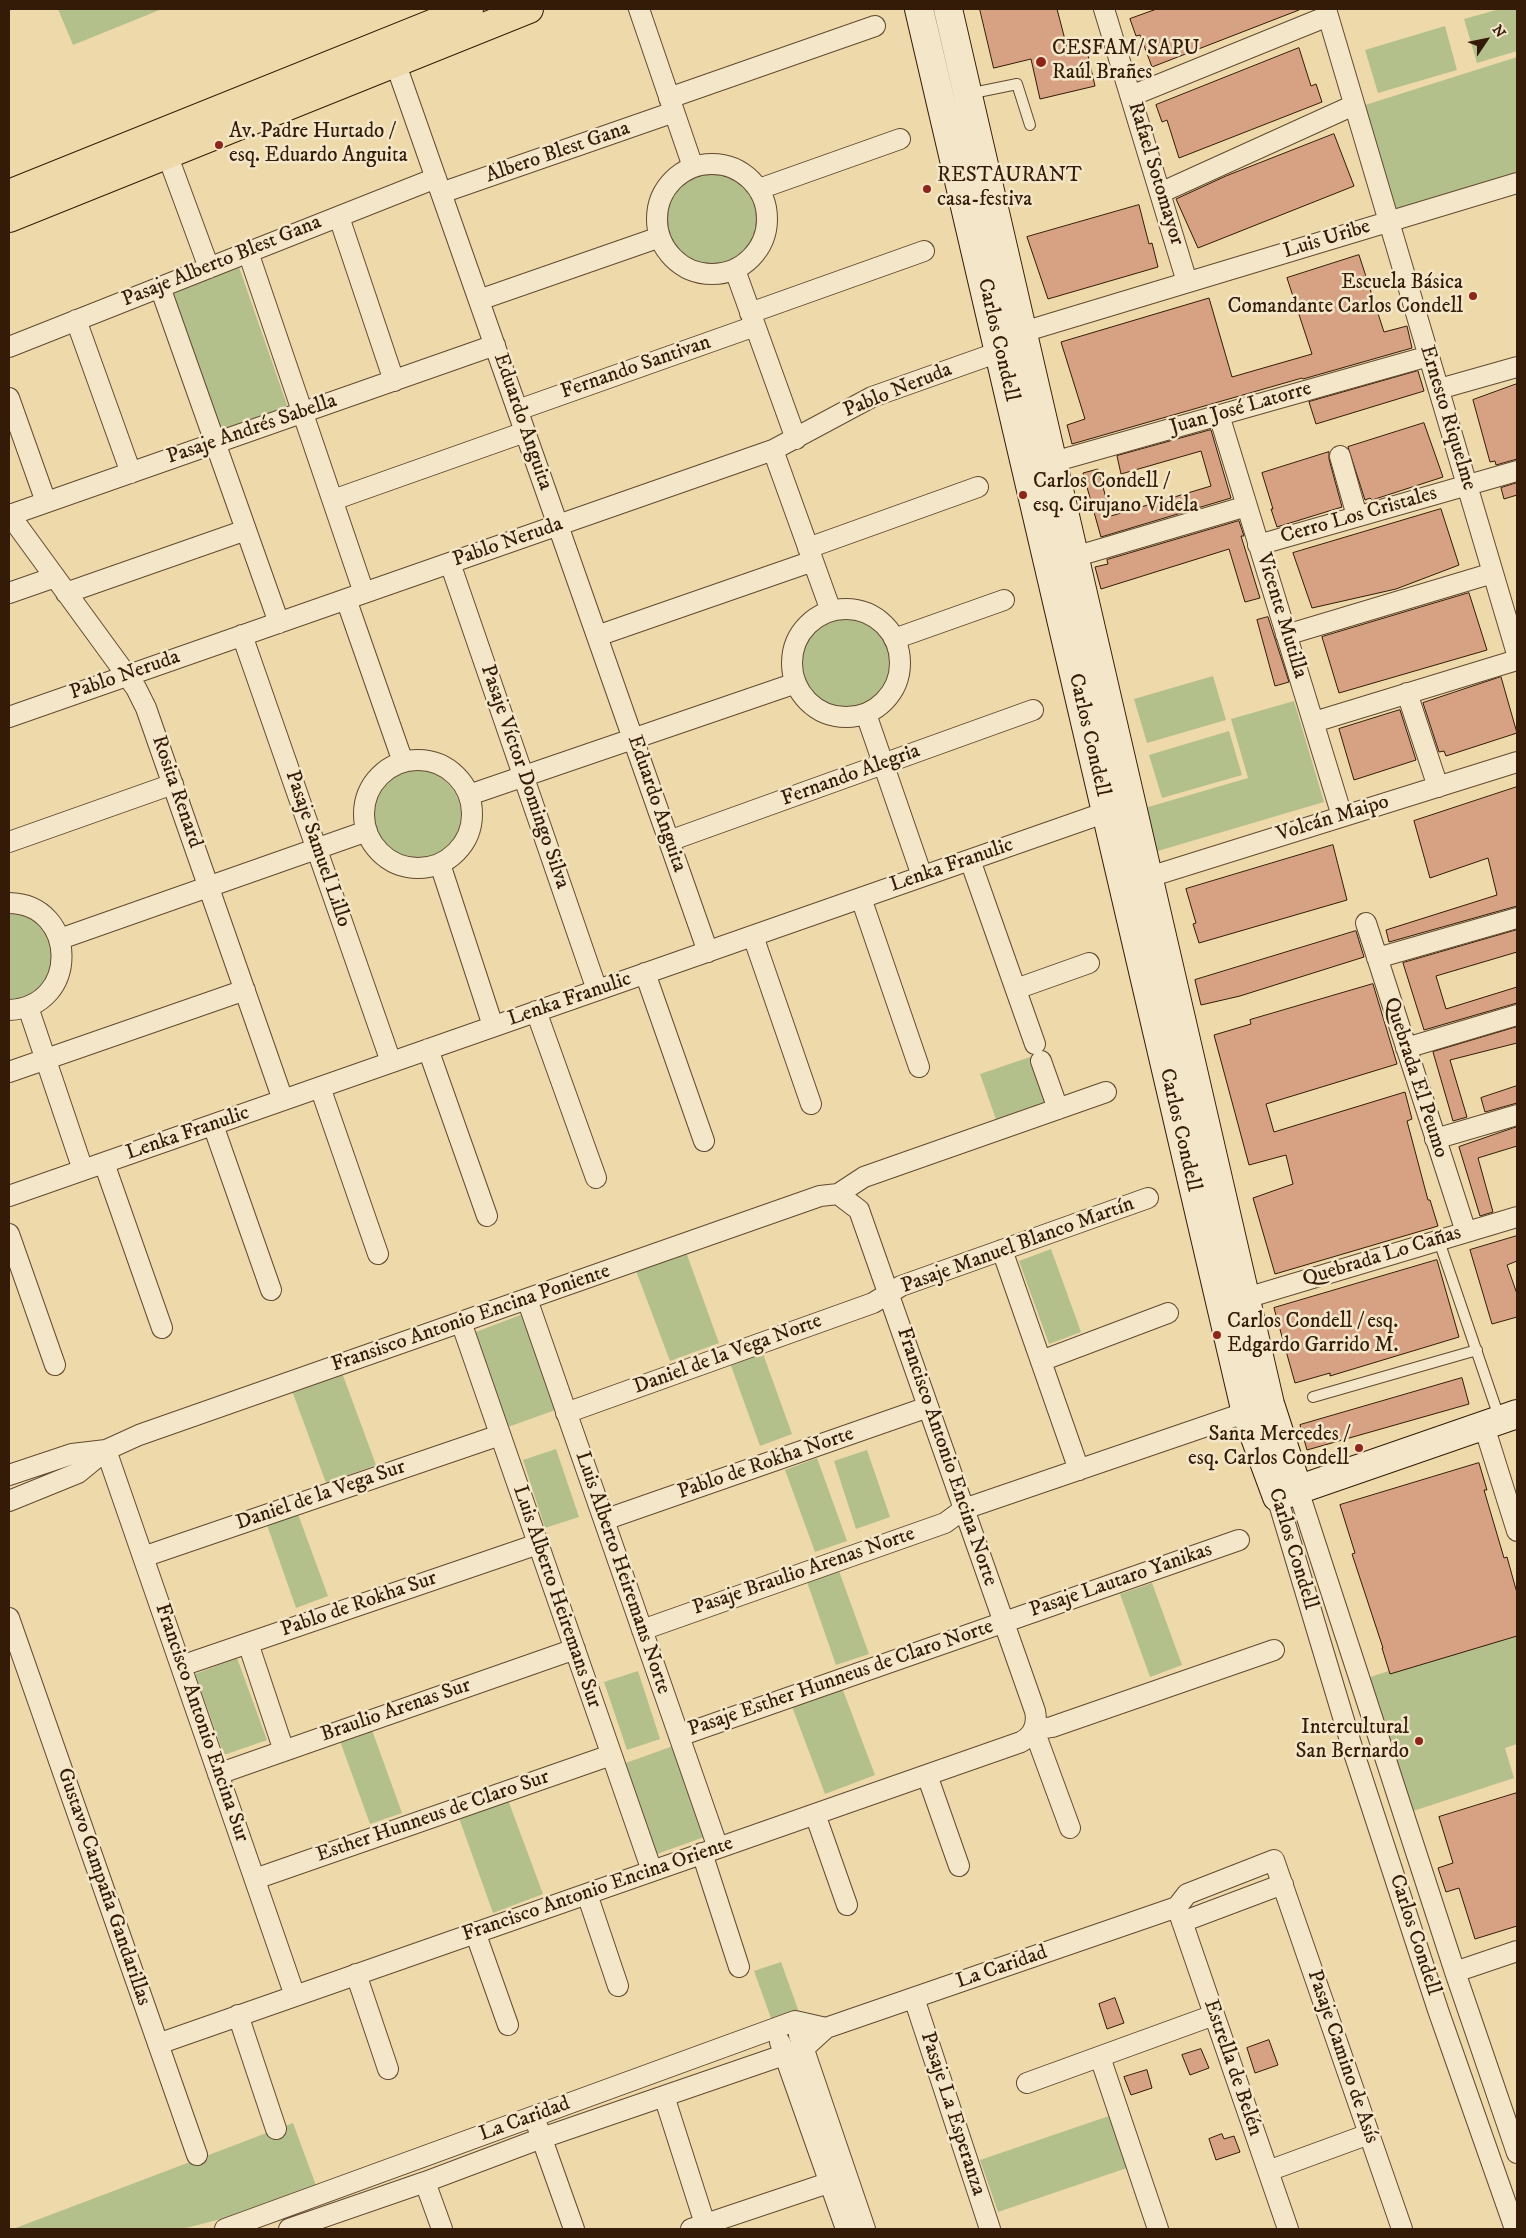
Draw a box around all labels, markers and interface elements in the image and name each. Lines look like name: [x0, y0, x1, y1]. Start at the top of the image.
north arrow: [1461, 15, 1511, 65]
text: N: [1488, 22, 1509, 41]
place label: CESFAM/ SAPU Raúl Brañes: [1052, 37, 1200, 87]
marker: CESFAM/ SAPU Raúl Brañes: [1034, 55, 1048, 69]
street label: Rafael Sotomayor: [1121, 99, 1189, 249]
street label: Albero Blest Gana: [483, 117, 633, 189]
place label: Av. Padre Hurtado / esq. Eduardo Anguita: [229, 120, 408, 170]
marker: Av. Padre Hurtado / esq. Eduardo Anguita: [213, 139, 225, 151]
place label: RESTAURANT casa-festiva: [937, 164, 1082, 214]
marker: RESTAURANT casa-festiva: [921, 183, 933, 195]
street label: Pasaje Alberto Blest Gana: [119, 210, 325, 314]
street label: Luis Uribe: [1280, 215, 1374, 265]
place label: Escuela Básica Comandante Carlos Condell: [1228, 271, 1463, 321]
street label: Carlos Condell: [971, 276, 1023, 404]
marker: Escuela Básica Comandante Carlos Condell: [1467, 290, 1479, 302]
street label: Fernando Santivan: [558, 331, 714, 405]
street label: Ernesto Riquelme: [1413, 343, 1481, 493]
street label: Eduardo Anguita: [487, 350, 557, 494]
street label: Pablo Neruda: [840, 358, 956, 424]
street label: Juan José Latorre: [1167, 377, 1315, 441]
street label: Pasaje Andrés Sabella: [164, 389, 340, 471]
place label: Carlos Condell / esq. Cirujano Videla: [1033, 470, 1198, 520]
street label: Cerro Los Cristales: [1278, 482, 1440, 550]
marker: Carlos Condell / esq. Cirujano Videla: [1017, 489, 1029, 501]
street label: Pablo Neruda: [450, 512, 566, 574]
street label: Vicente Mutilla: [1250, 550, 1312, 682]
street label: Pablo Neruda: [67, 645, 183, 707]
street label: Pasaje Víctor Domingo Silva: [474, 662, 574, 892]
street label: Carlos Condell: [1062, 671, 1114, 799]
street label: Rosita Renard: [145, 732, 207, 852]
street label: Eduardo Anguita: [621, 732, 691, 876]
street label: Fernando Alegria: [778, 739, 924, 813]
street label: Pasaje Samuel Lillo: [278, 767, 356, 931]
street label: Volcán Maipo: [1274, 790, 1392, 848]
street label: Lenka Franulic: [887, 833, 1017, 899]
street label: Lenka Franulic: [505, 967, 635, 1033]
street label: Quebrada El Peumo: [1377, 995, 1453, 1161]
street label: Carlos Condell: [1153, 1066, 1205, 1194]
street label: Lenka Franulic: [123, 1101, 253, 1167]
street label: Pasaje Manuel Blanco Martín: [898, 1192, 1138, 1300]
street label: Quebrada Lo Cañas: [1300, 1221, 1464, 1293]
street label: Fransisco Antonio Encina Poniente: [328, 1259, 614, 1379]
street label: Daniel de la Vega Norte: [630, 1309, 826, 1401]
place label: Carlos Condell / esq. Edgardo Garrido M.: [1227, 1310, 1398, 1360]
street label: Francisco Antonio Encina Norte: [890, 1324, 1002, 1590]
marker: Carlos Condell / esq. Edgardo Garrido M.: [1211, 1329, 1223, 1341]
street label: Pablo de Rokha Norte: [675, 1422, 857, 1506]
place label: Santa Mercedes / esq. Carlos Condell: [1188, 1423, 1349, 1473]
marker: Santa Mercedes / esq. Carlos Condell: [1353, 1442, 1365, 1454]
street label: Luis Alberto Heiremans Norte: [569, 1448, 675, 1698]
street label: Daniel de la Vega Sur: [233, 1455, 409, 1537]
street label: Luis Alberto Heiremans Sur: [506, 1482, 606, 1712]
street label: Carlos Condell: [1262, 1485, 1322, 1613]
street label: Pasaje Braulio Arenas Norte: [690, 1522, 918, 1622]
street label: Pasaje Lautaro Yanikas: [1026, 1538, 1216, 1624]
street label: Pablo de Rokha Sur: [278, 1567, 440, 1643]
street label: Francisco Antonio Encina Sur: [148, 1600, 254, 1846]
street label: Pasaje Esther Hunneus de Claro Norte: [685, 1615, 997, 1743]
street label: Braulio Arenas Sur: [318, 1674, 474, 1748]
place label: Intercultural San Bernardo: [1295, 1716, 1409, 1766]
marker: Intercultural San Bernardo: [1413, 1735, 1425, 1747]
street label: Gustavo Campaña Gandarillas: [50, 1765, 156, 2009]
street label: Esther Hunneus de Claro Sur: [313, 1765, 553, 1869]
street label: Francisco Antonio Encina Oriente: [459, 1832, 737, 1948]
street label: Carlos Condell: [1383, 1871, 1445, 1999]
street label: La Caridad: [953, 1941, 1051, 1995]
street label: Pasaje Camino de Asís: [1301, 1967, 1383, 2147]
street label: Estrella de Belén: [1197, 1996, 1267, 2140]
street label: Pasaje La Esperanza: [914, 2029, 990, 2199]
street label: La Caridad: [476, 2092, 574, 2148]

